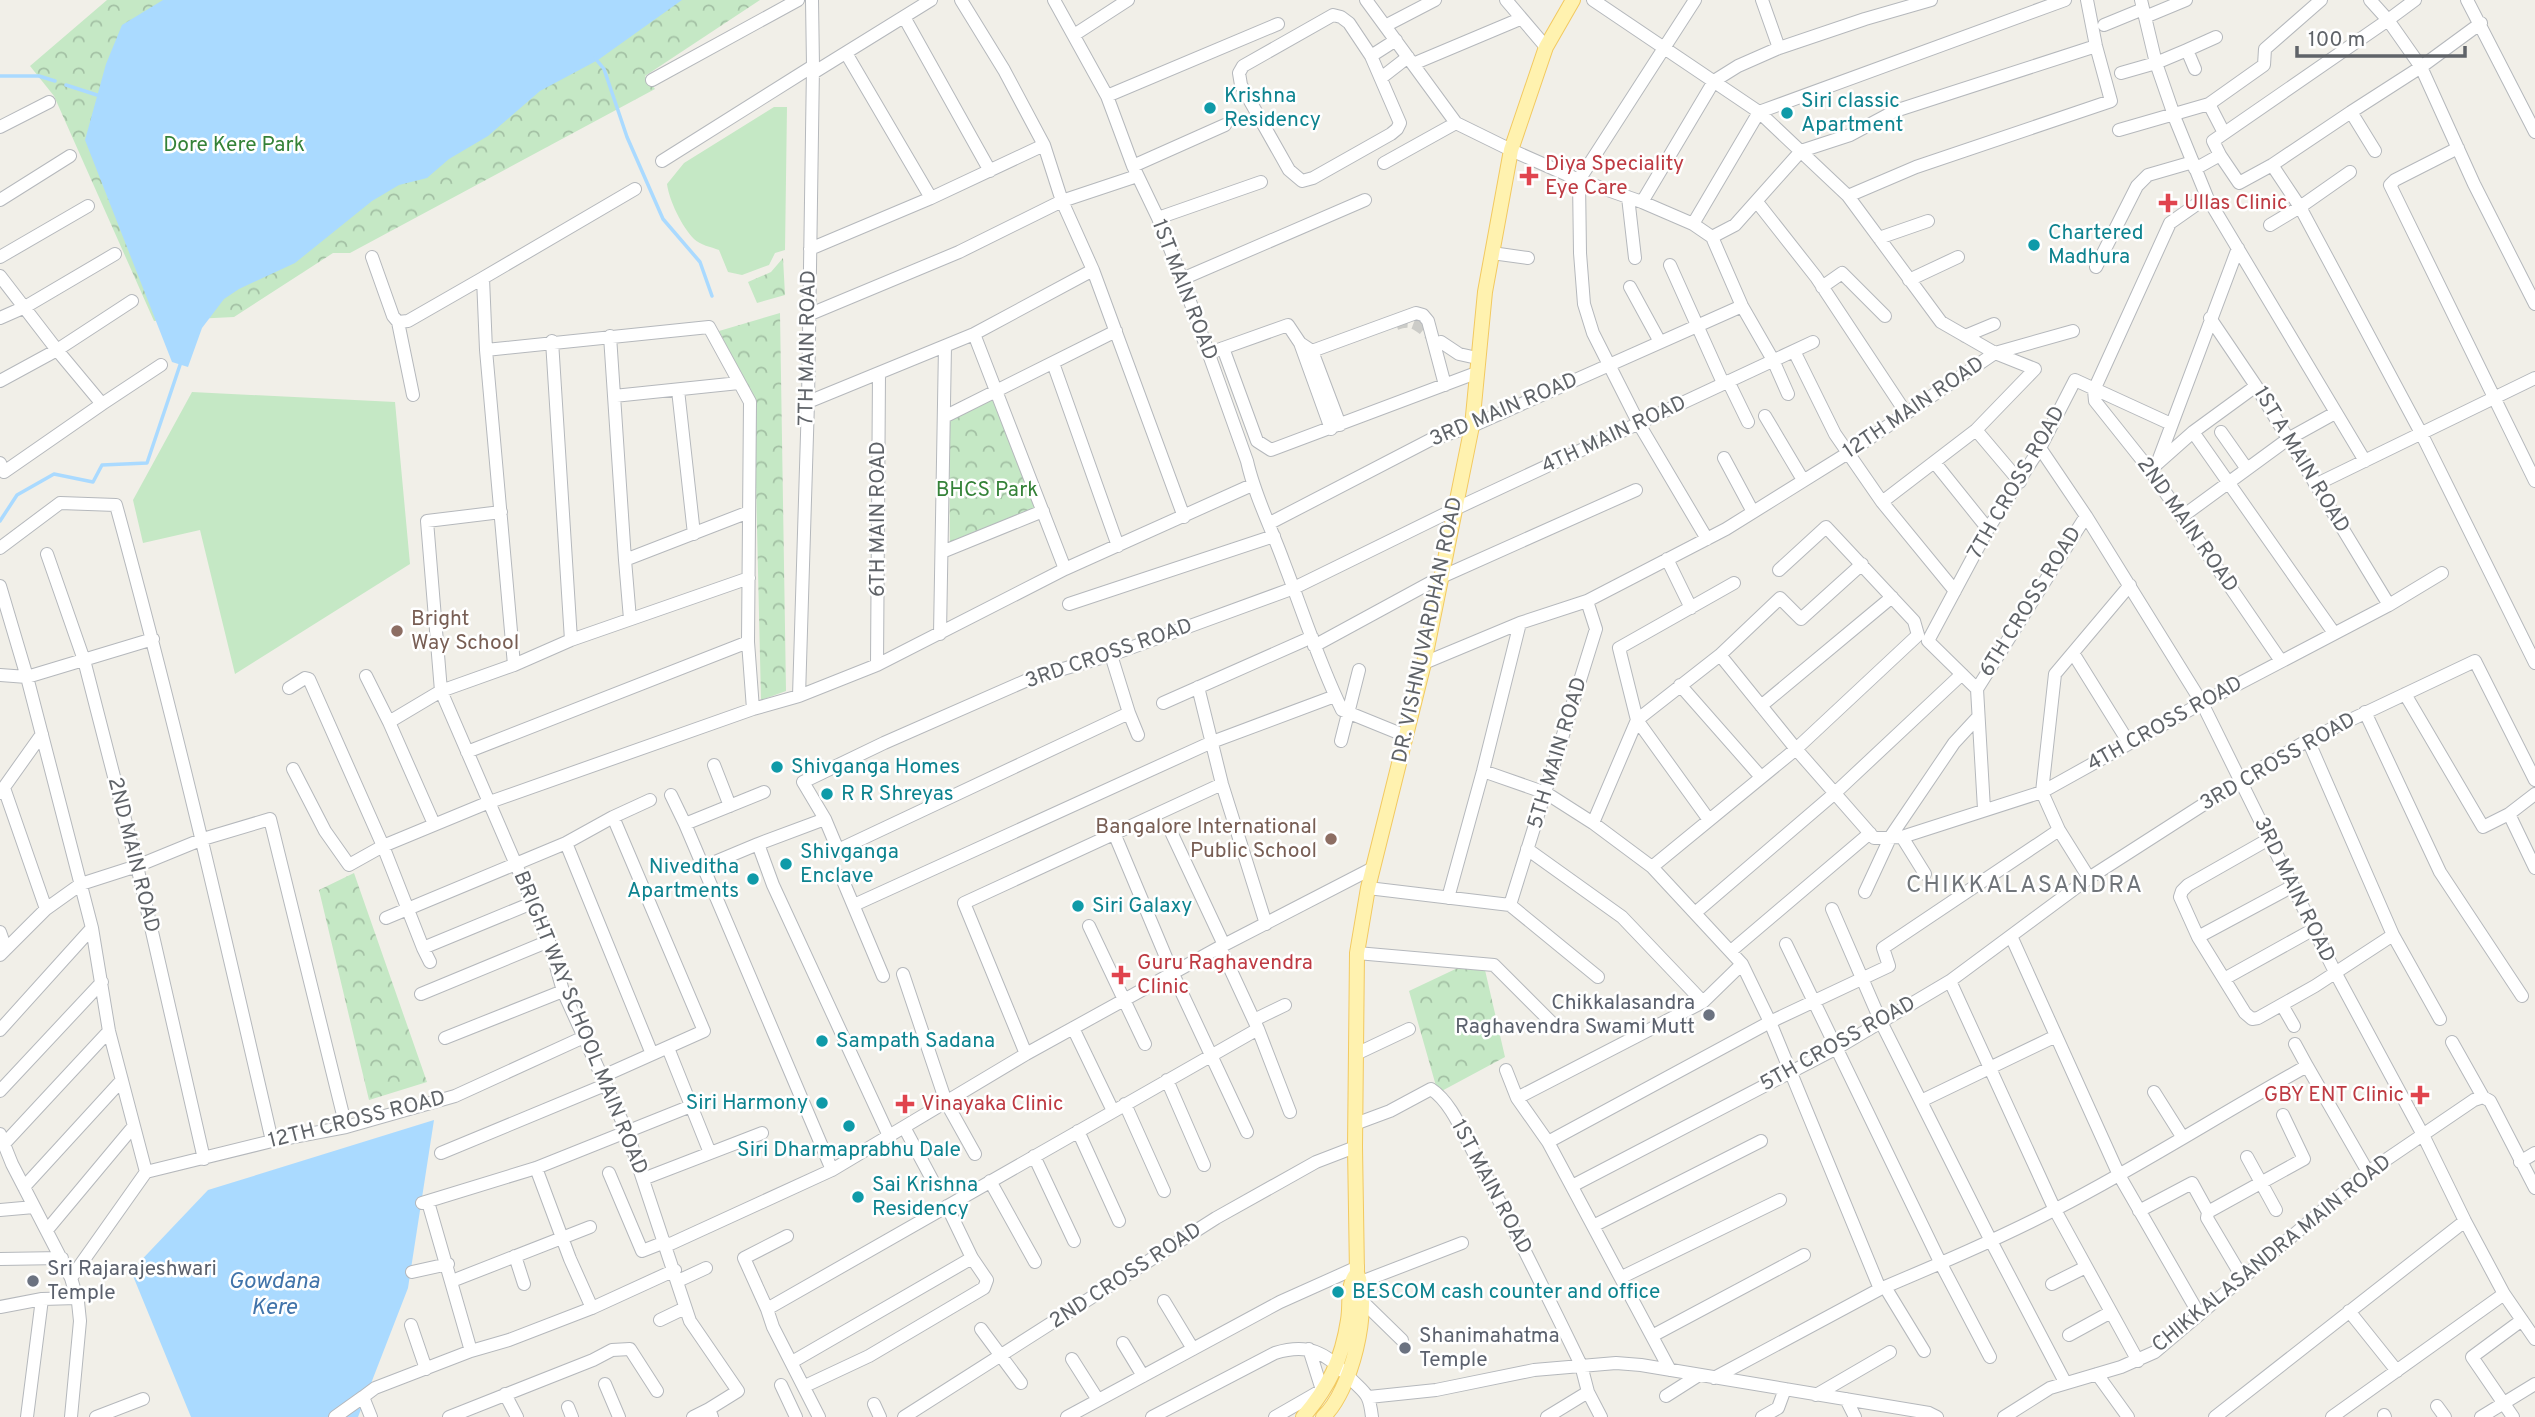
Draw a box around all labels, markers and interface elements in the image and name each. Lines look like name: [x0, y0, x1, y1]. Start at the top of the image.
scale bar: [2297, 14, 2465, 58]
text: 100 m: [2308, 27, 2365, 54]
place label: Krishna Residency: [1224, 83, 1321, 134]
place label: Siri classic Apartment: [1801, 88, 1903, 139]
marker: Krishna Residency: [1202, 100, 1218, 116]
marker: Siri classic Apartment: [1779, 105, 1795, 121]
park label: Dore Kere Park: [163, 132, 305, 159]
place label: Diya Speciality Eye Care: [1545, 151, 1684, 202]
marker: Diya Speciality Eye Care: [1519, 166, 1539, 186]
place label: Ullas Clinic: [2184, 190, 2287, 217]
marker: Ullas Clinic: [2158, 193, 2178, 213]
street label: 1ST MAIN ROAD: [1145, 216, 1223, 364]
place label: Chartered Madhura: [2048, 220, 2144, 271]
marker: Chartered Madhura: [2026, 237, 2042, 253]
street label: 7TH MAIN ROAD: [793, 270, 823, 426]
street label: 12TH MAIN ROAD: [1838, 351, 1990, 465]
street label: 3RD MAIN ROAD: [1426, 367, 1582, 453]
street label: 1ST A MAIN ROAD: [2247, 382, 2355, 538]
street label: 4TH MAIN ROAD: [1537, 390, 1691, 480]
street label: 7TH CROSS ROAD: [1962, 401, 2072, 565]
street label: 6TH MAIN ROAD: [865, 441, 892, 597]
street label: 2ND MAIN ROAD: [2130, 452, 2244, 598]
park label: BHCS Park: [936, 477, 1038, 504]
street label: DR. VISHNUVARDHAN ROAD: [1387, 495, 1469, 765]
street label: 6TH CROSS ROAD: [1974, 522, 2088, 682]
place label: Bright Way School: [411, 606, 519, 657]
street label: 3RD CROSS ROAD: [1022, 613, 1196, 695]
marker: Bright Way School: [389, 623, 405, 639]
street label: 4TH CROSS ROAD: [2083, 670, 2247, 778]
street label: 5TH MAIN ROAD: [1522, 674, 1594, 832]
street label: 3RD CROSS ROAD: [2195, 707, 2361, 817]
place label: Shivganga Homes: [791, 754, 960, 781]
marker: Shivganga Homes: [769, 759, 785, 775]
street label: 2ND MAIN ROAD: [101, 774, 165, 936]
place label: R R Shreyas: [841, 781, 954, 808]
marker: R R Shreyas: [819, 786, 835, 802]
street label: 3RD MAIN ROAD: [2247, 813, 2341, 967]
place label: Bangalore International Public School: [1095, 814, 1317, 865]
marker: Bangalore International Public School: [1323, 831, 1339, 847]
place label: Shivganga Enclave: [800, 839, 899, 890]
place label: Niveditha Apartments: [627, 854, 739, 905]
marker: Shivganga Enclave: [778, 856, 794, 872]
street label: BRIGHT WAY SCHOOL MAIN ROAD: [507, 867, 653, 1179]
marker: Niveditha Apartments: [745, 871, 761, 887]
district label: CHIKKALASANDRA: [1906, 871, 2144, 901]
place label: Siri Galaxy: [1092, 893, 1192, 920]
marker: Siri Galaxy: [1070, 898, 1086, 914]
place label: Guru Raghavendra Clinic: [1137, 950, 1313, 1001]
marker: Guru Raghavendra Clinic: [1111, 965, 1131, 985]
place label: Chikkalasandra Raghavendra Swami Mutt: [1455, 990, 1695, 1041]
street label: 5TH CROSS ROAD: [1755, 990, 1921, 1098]
marker: Chikkalasandra Raghavendra Swami Mutt: [1701, 1007, 1717, 1023]
place label: Sampath Sadana: [836, 1028, 995, 1055]
marker: Sampath Sadana: [814, 1033, 830, 1049]
place label: GBY ENT Clinic: [2264, 1082, 2404, 1109]
street label: 12TH CROSS ROAD: [266, 1085, 448, 1155]
marker: GBY ENT Clinic: [2410, 1085, 2430, 1105]
place label: Siri Harmony: [686, 1090, 808, 1117]
place label: Vinayaka Clinic: [921, 1091, 1063, 1118]
marker: Vinayaka Clinic: [895, 1094, 915, 1114]
marker: Siri Harmony: [814, 1095, 830, 1111]
street label: 1ST MAIN ROAD: [1444, 1115, 1538, 1259]
marker: Siri Dharmaprabhu Dale: [841, 1118, 857, 1134]
place label: Siri Dharmaprabhu Dale: [737, 1137, 961, 1164]
street label: CHIKKALASANDRA MAIN ROAD: [2147, 1149, 2397, 1359]
place label: Sai Krishna Residency: [872, 1172, 978, 1223]
marker: Sai Krishna Residency: [850, 1189, 866, 1205]
street label: 2ND CROSS ROAD: [1045, 1217, 1207, 1335]
place label: Sri Rajarajeshwari Temple: [47, 1256, 217, 1307]
water label: Gowdana Kere: [228, 1268, 320, 1323]
marker: Sri Rajarajeshwari Temple: [25, 1273, 41, 1289]
place label: BESCOM cash counter and office: [1352, 1279, 1660, 1306]
marker: BESCOM cash counter and office: [1330, 1284, 1346, 1300]
place label: Shanimahatma Temple: [1419, 1323, 1560, 1374]
marker: Shanimahatma Temple: [1397, 1340, 1413, 1356]

